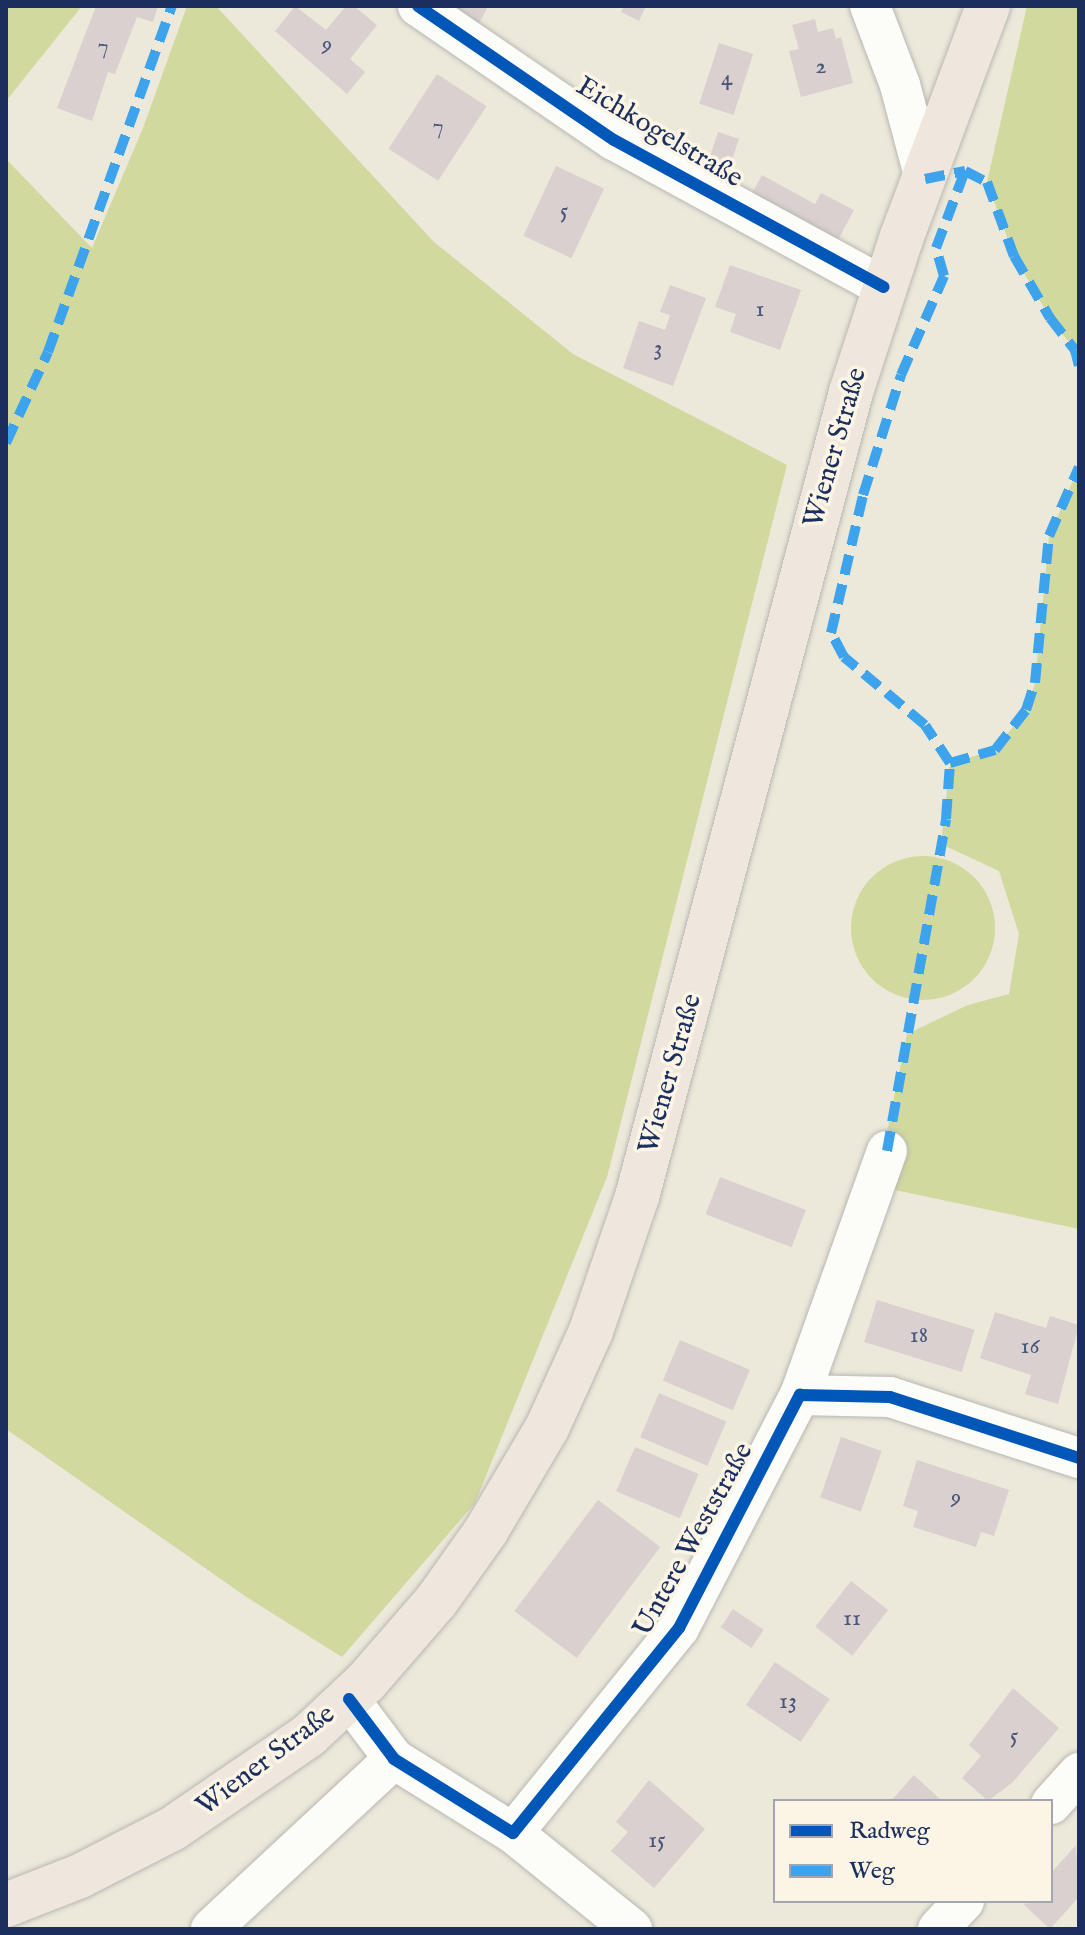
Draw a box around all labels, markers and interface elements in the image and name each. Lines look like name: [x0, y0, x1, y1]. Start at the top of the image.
house number: 9: [322, 31, 332, 59]
house number: 7: [97, 33, 109, 61]
house number: 2: [815, 53, 827, 81]
house number: 4: [721, 65, 733, 93]
street label: Eichkogelstraße: [570, 70, 748, 196]
house number: 7: [432, 113, 444, 141]
house number: 5: [560, 198, 568, 226]
house number: 1: [756, 296, 764, 324]
house number: 3: [654, 335, 662, 363]
street label: Wiener Straße: [797, 364, 875, 532]
street label: Wiener Straße: [632, 990, 710, 1158]
house number: 18: [910, 1322, 928, 1350]
house number: 16: [1020, 1333, 1040, 1361]
street label: Untere Weststraße: [627, 1437, 761, 1643]
house number: 9: [951, 1484, 961, 1512]
house number: 11: [843, 1605, 861, 1633]
house number: 13: [779, 1688, 797, 1716]
street label: Wiener Straße: [190, 1698, 342, 1824]
house number: 5: [1010, 1723, 1018, 1751]
legend: [773, 1799, 1053, 1903]
text: Radweg: [849, 1816, 930, 1847]
house number: 15: [648, 1827, 666, 1855]
text: Weg: [849, 1856, 895, 1887]

